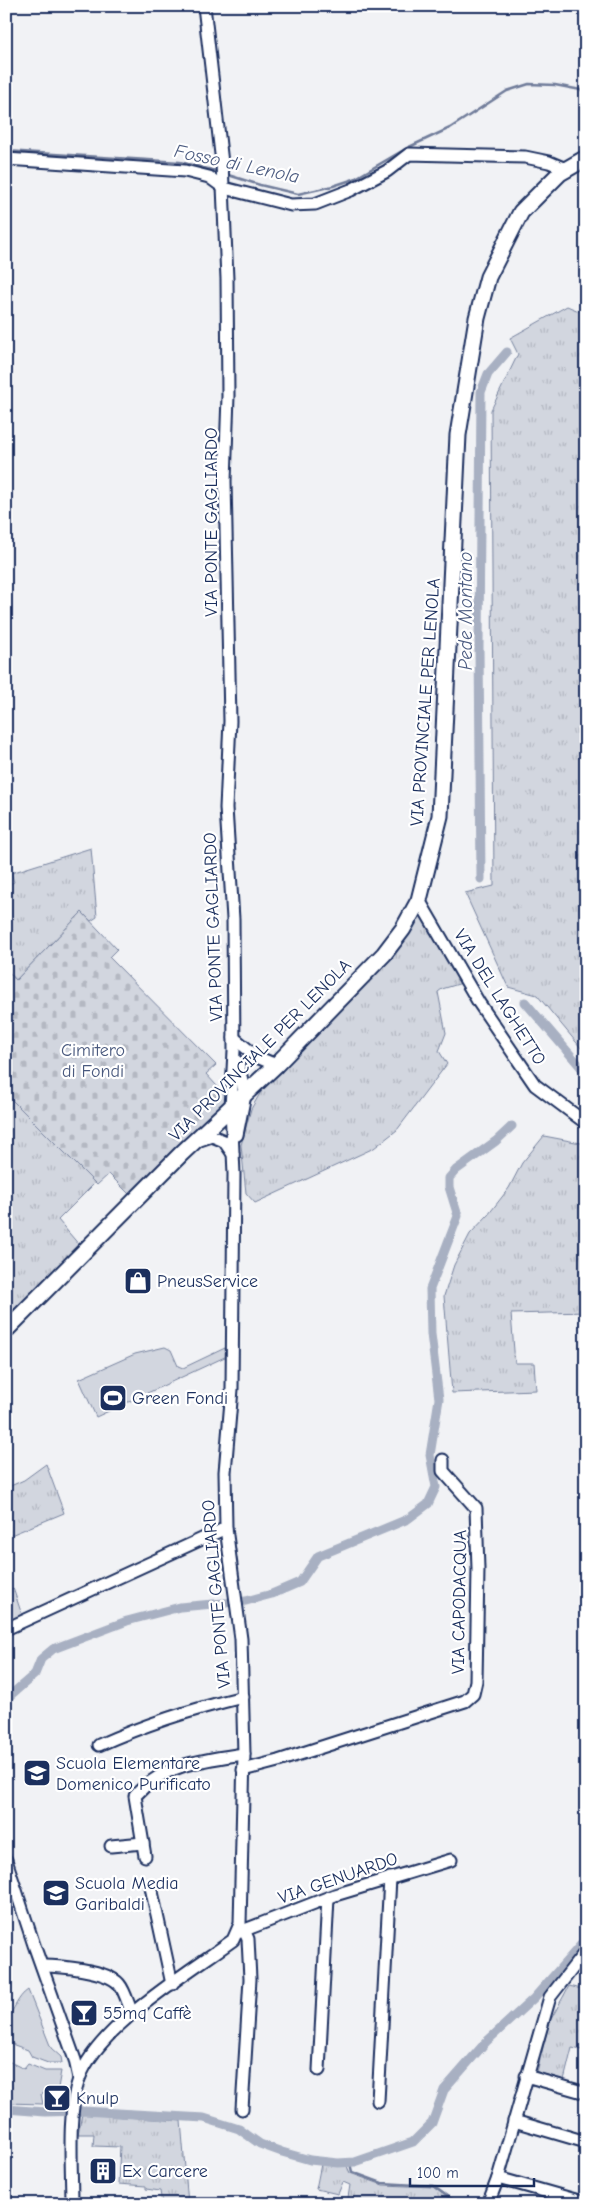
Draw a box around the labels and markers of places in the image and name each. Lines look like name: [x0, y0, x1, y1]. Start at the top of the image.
shop icon: PneusService: [123, 1266, 153, 1296]
place label: PneusService: [157, 1271, 258, 1292]
sports icon: Green Fondi: [98, 1383, 128, 1413]
place label: Green Fondi: [132, 1388, 228, 1409]
place label: Scuola Elementare Domenico Purificato: [56, 1753, 211, 1795]
school or university icon: Scuola Elementare Domenico Purificato: [22, 1758, 52, 1788]
place label: Scuola Media Garibaldi: [75, 1873, 179, 1915]
school or university icon: Scuola Media Garibaldi: [41, 1878, 71, 1908]
bar icon: 55mq Caffè: [69, 1998, 99, 2028]
place label: 55mq Caffè: [103, 2003, 192, 2024]
bar icon: Knulp: [42, 2083, 72, 2113]
place label: Knulp: [76, 2088, 119, 2109]
building icon: Ex Carcere: [88, 2156, 118, 2186]
place label: Ex Carcere: [122, 2161, 208, 2182]

